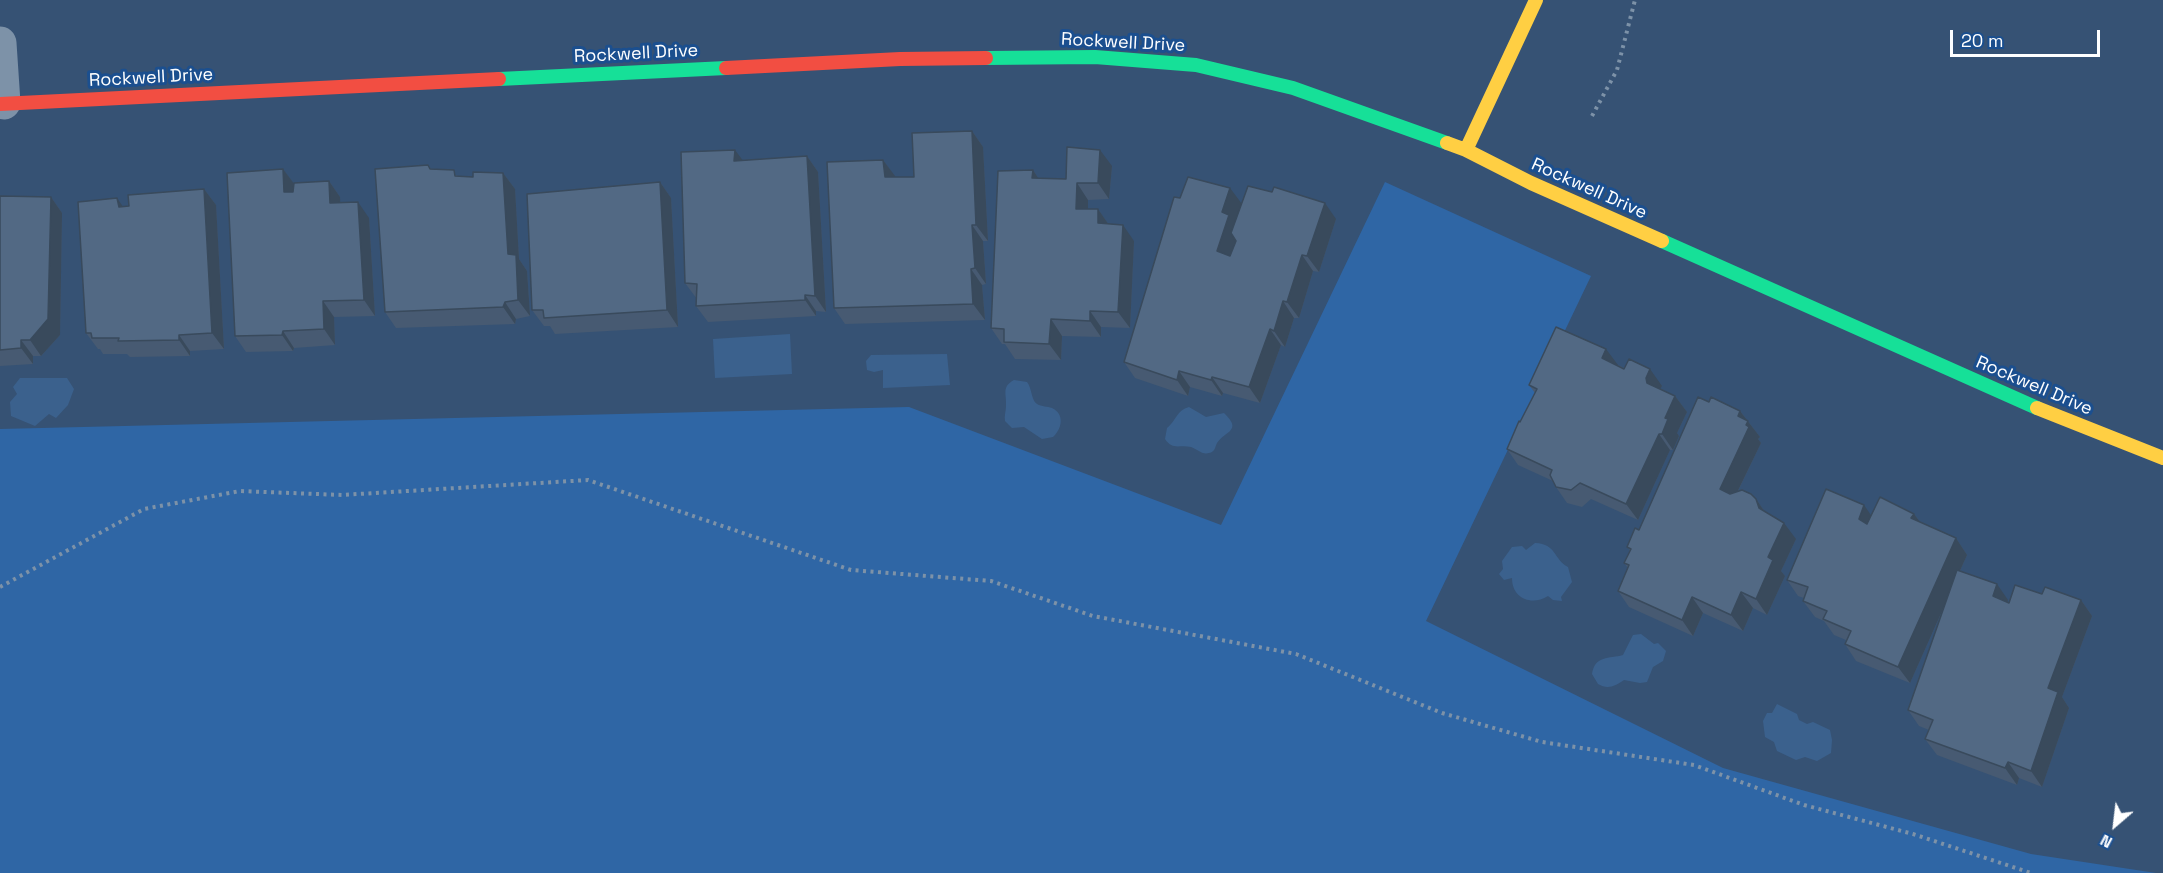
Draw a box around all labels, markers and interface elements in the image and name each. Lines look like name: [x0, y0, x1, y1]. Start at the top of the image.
scale bar: [1953, 18, 2103, 56]
street label: Rockwell Drive: [1060, 29, 1186, 57]
text: 20 m: [1961, 29, 2004, 52]
street label: Rockwell Drive: [573, 40, 699, 68]
street label: Rockwell Drive: [88, 64, 214, 92]
street label: Rockwell Drive: [1528, 154, 1650, 224]
street label: Rockwell Drive: [1973, 352, 2095, 420]
north arrow: [2085, 795, 2145, 855]
text: N: [2097, 830, 2116, 853]

